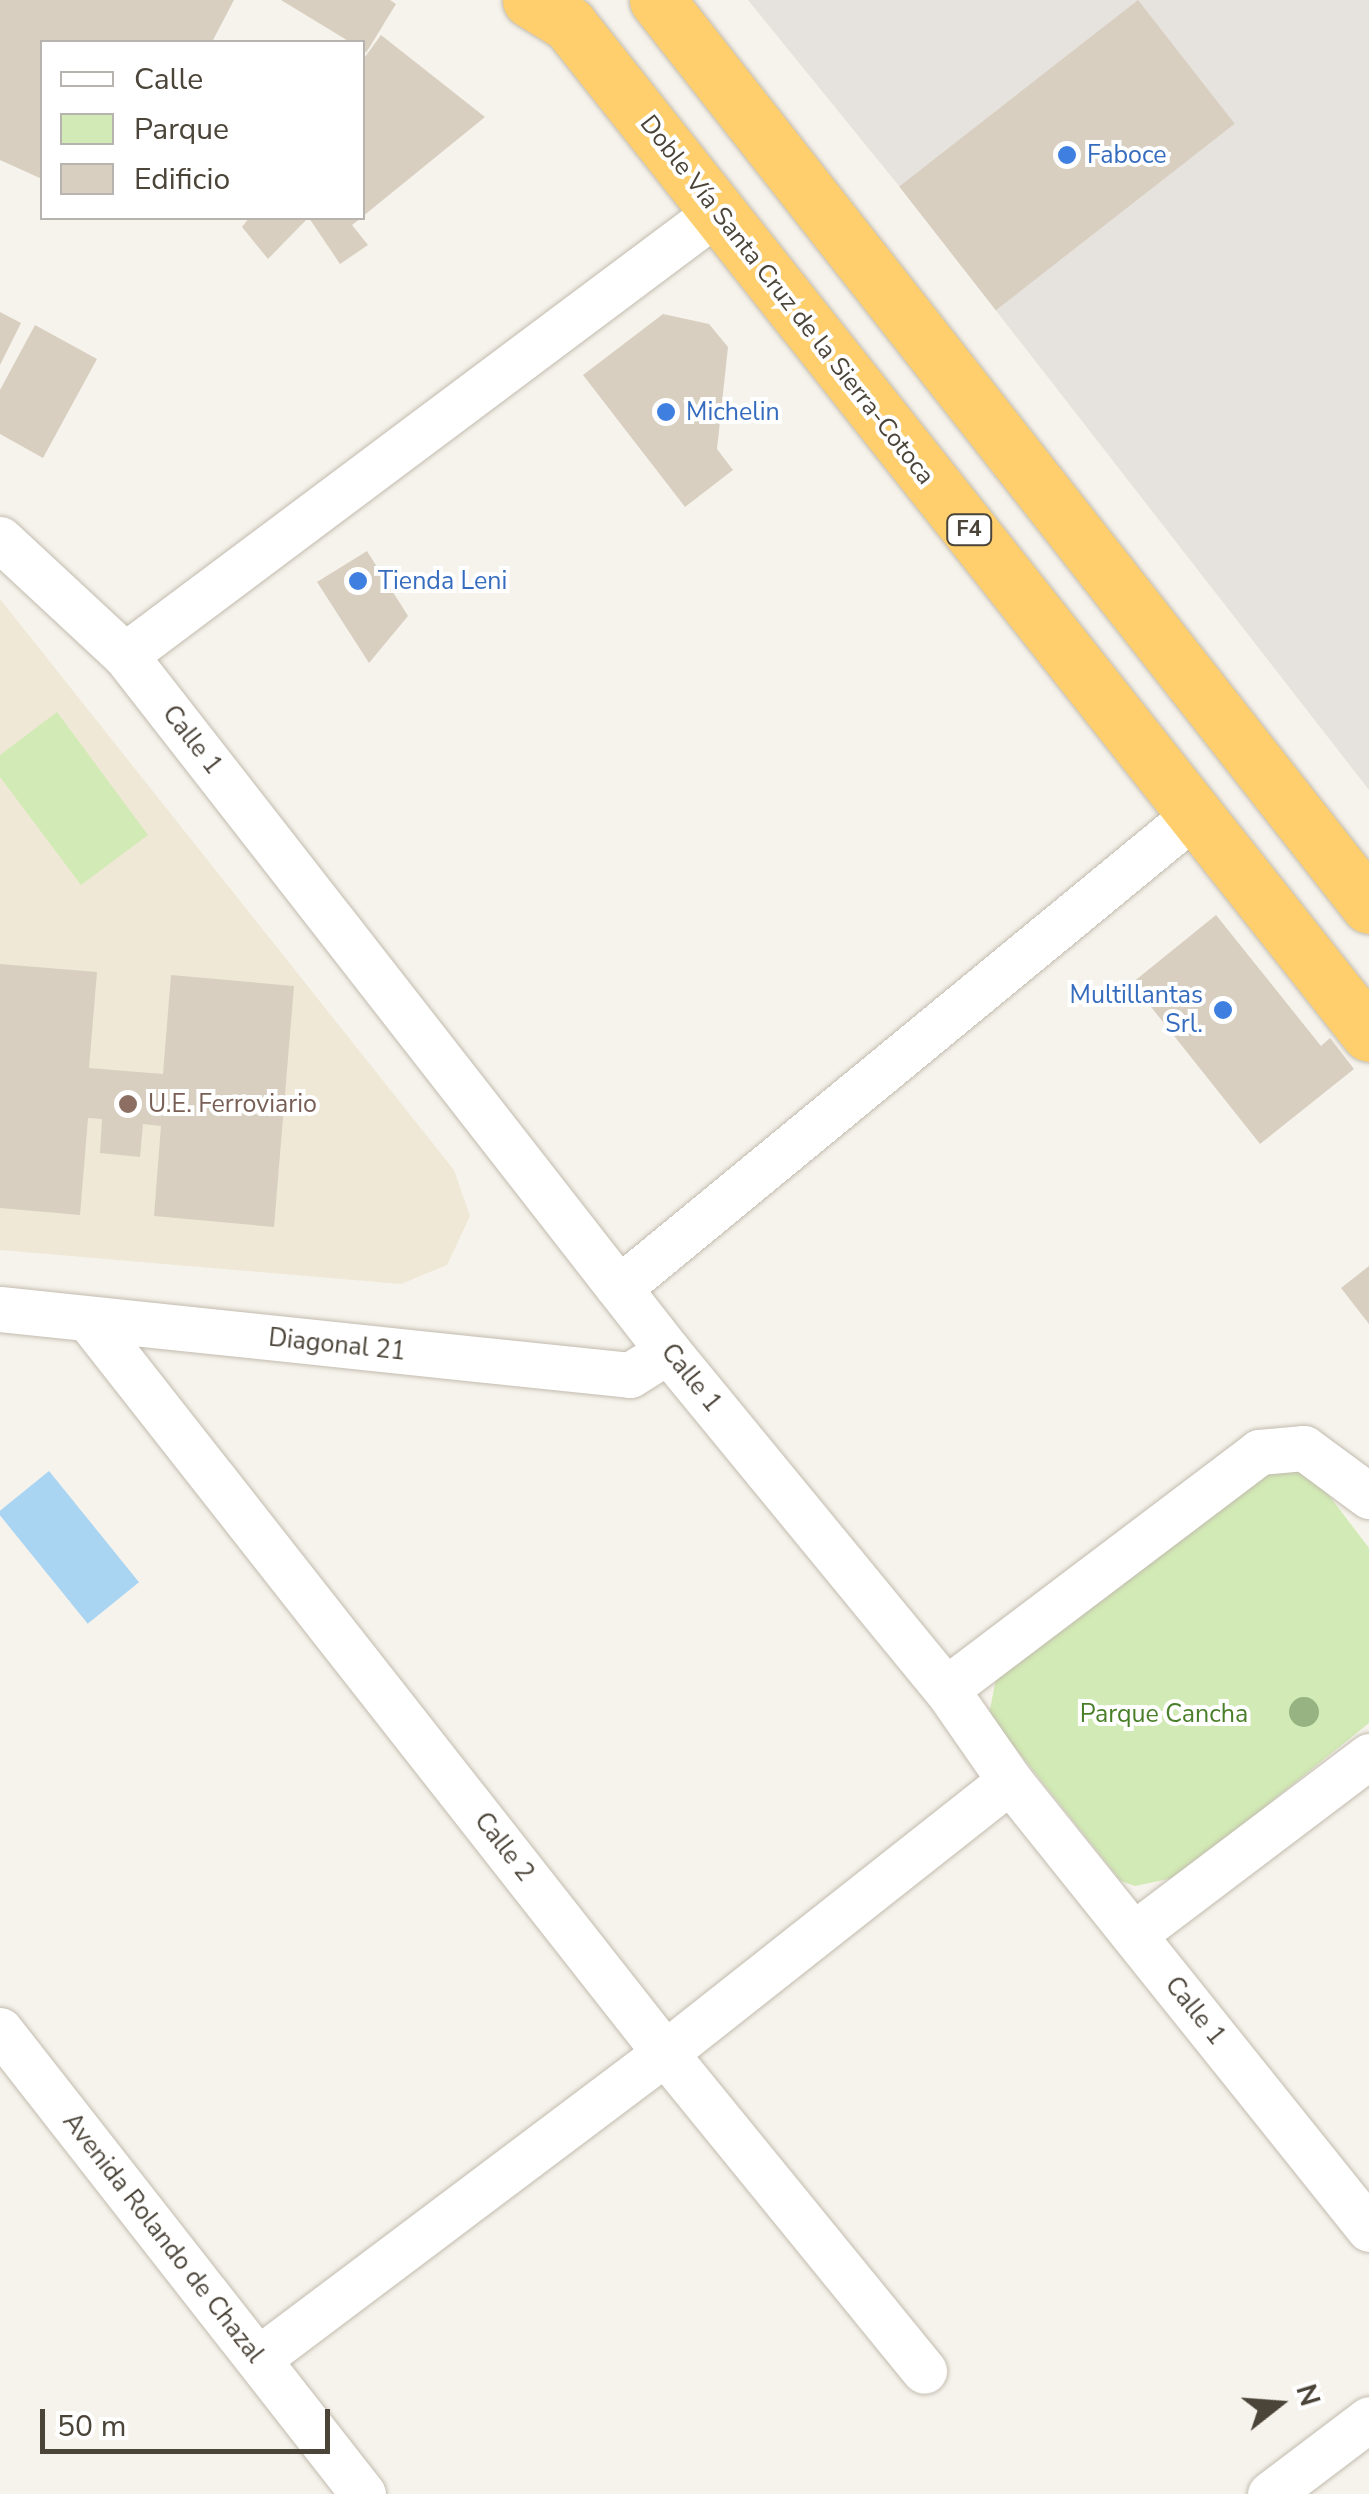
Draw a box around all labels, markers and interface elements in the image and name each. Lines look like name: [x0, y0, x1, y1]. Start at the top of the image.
legend: [40, 40, 365, 220]
text: Calle: [134, 59, 203, 100]
text: Parque: [134, 109, 229, 150]
street label: Doble Vía Santa Cruz de la Sierra-Cotoca: [634, 109, 940, 491]
place label: Faboce: [1087, 140, 1167, 170]
marker: Faboce: [1056, 144, 1078, 166]
text: Edificio: [134, 159, 230, 200]
place label: Michelin: [686, 397, 780, 427]
marker: Michelin: [655, 401, 677, 423]
road number: F4: [944, 513, 994, 547]
place label: Tienda Leni: [378, 566, 507, 596]
marker: Tienda Leni: [347, 570, 369, 592]
street label: Calle 1: [156, 700, 228, 780]
place label: Multillantas Srl.: [1070, 981, 1203, 1040]
marker: Multillantas Srl.: [1212, 999, 1234, 1021]
place label: U.E. Ferroviario: [148, 1089, 317, 1119]
marker: U.E. Ferroviario: [117, 1093, 139, 1115]
street label: Diagonal 21: [267, 1323, 407, 1367]
street label: Calle 1: [654, 1338, 728, 1418]
park label: Parque Cancha: [1080, 1699, 1248, 1729]
street label: Calle 2: [468, 1807, 540, 1887]
street label: Calle 1: [1158, 1971, 1232, 2051]
street label: Avenida Rolando de Chazal: [56, 2107, 270, 2369]
north arrow: [1229, 2354, 1329, 2454]
text: N: [1286, 2380, 1329, 2411]
scale bar: [45, 2389, 335, 2451]
text: 50 m: [57, 2406, 126, 2447]

